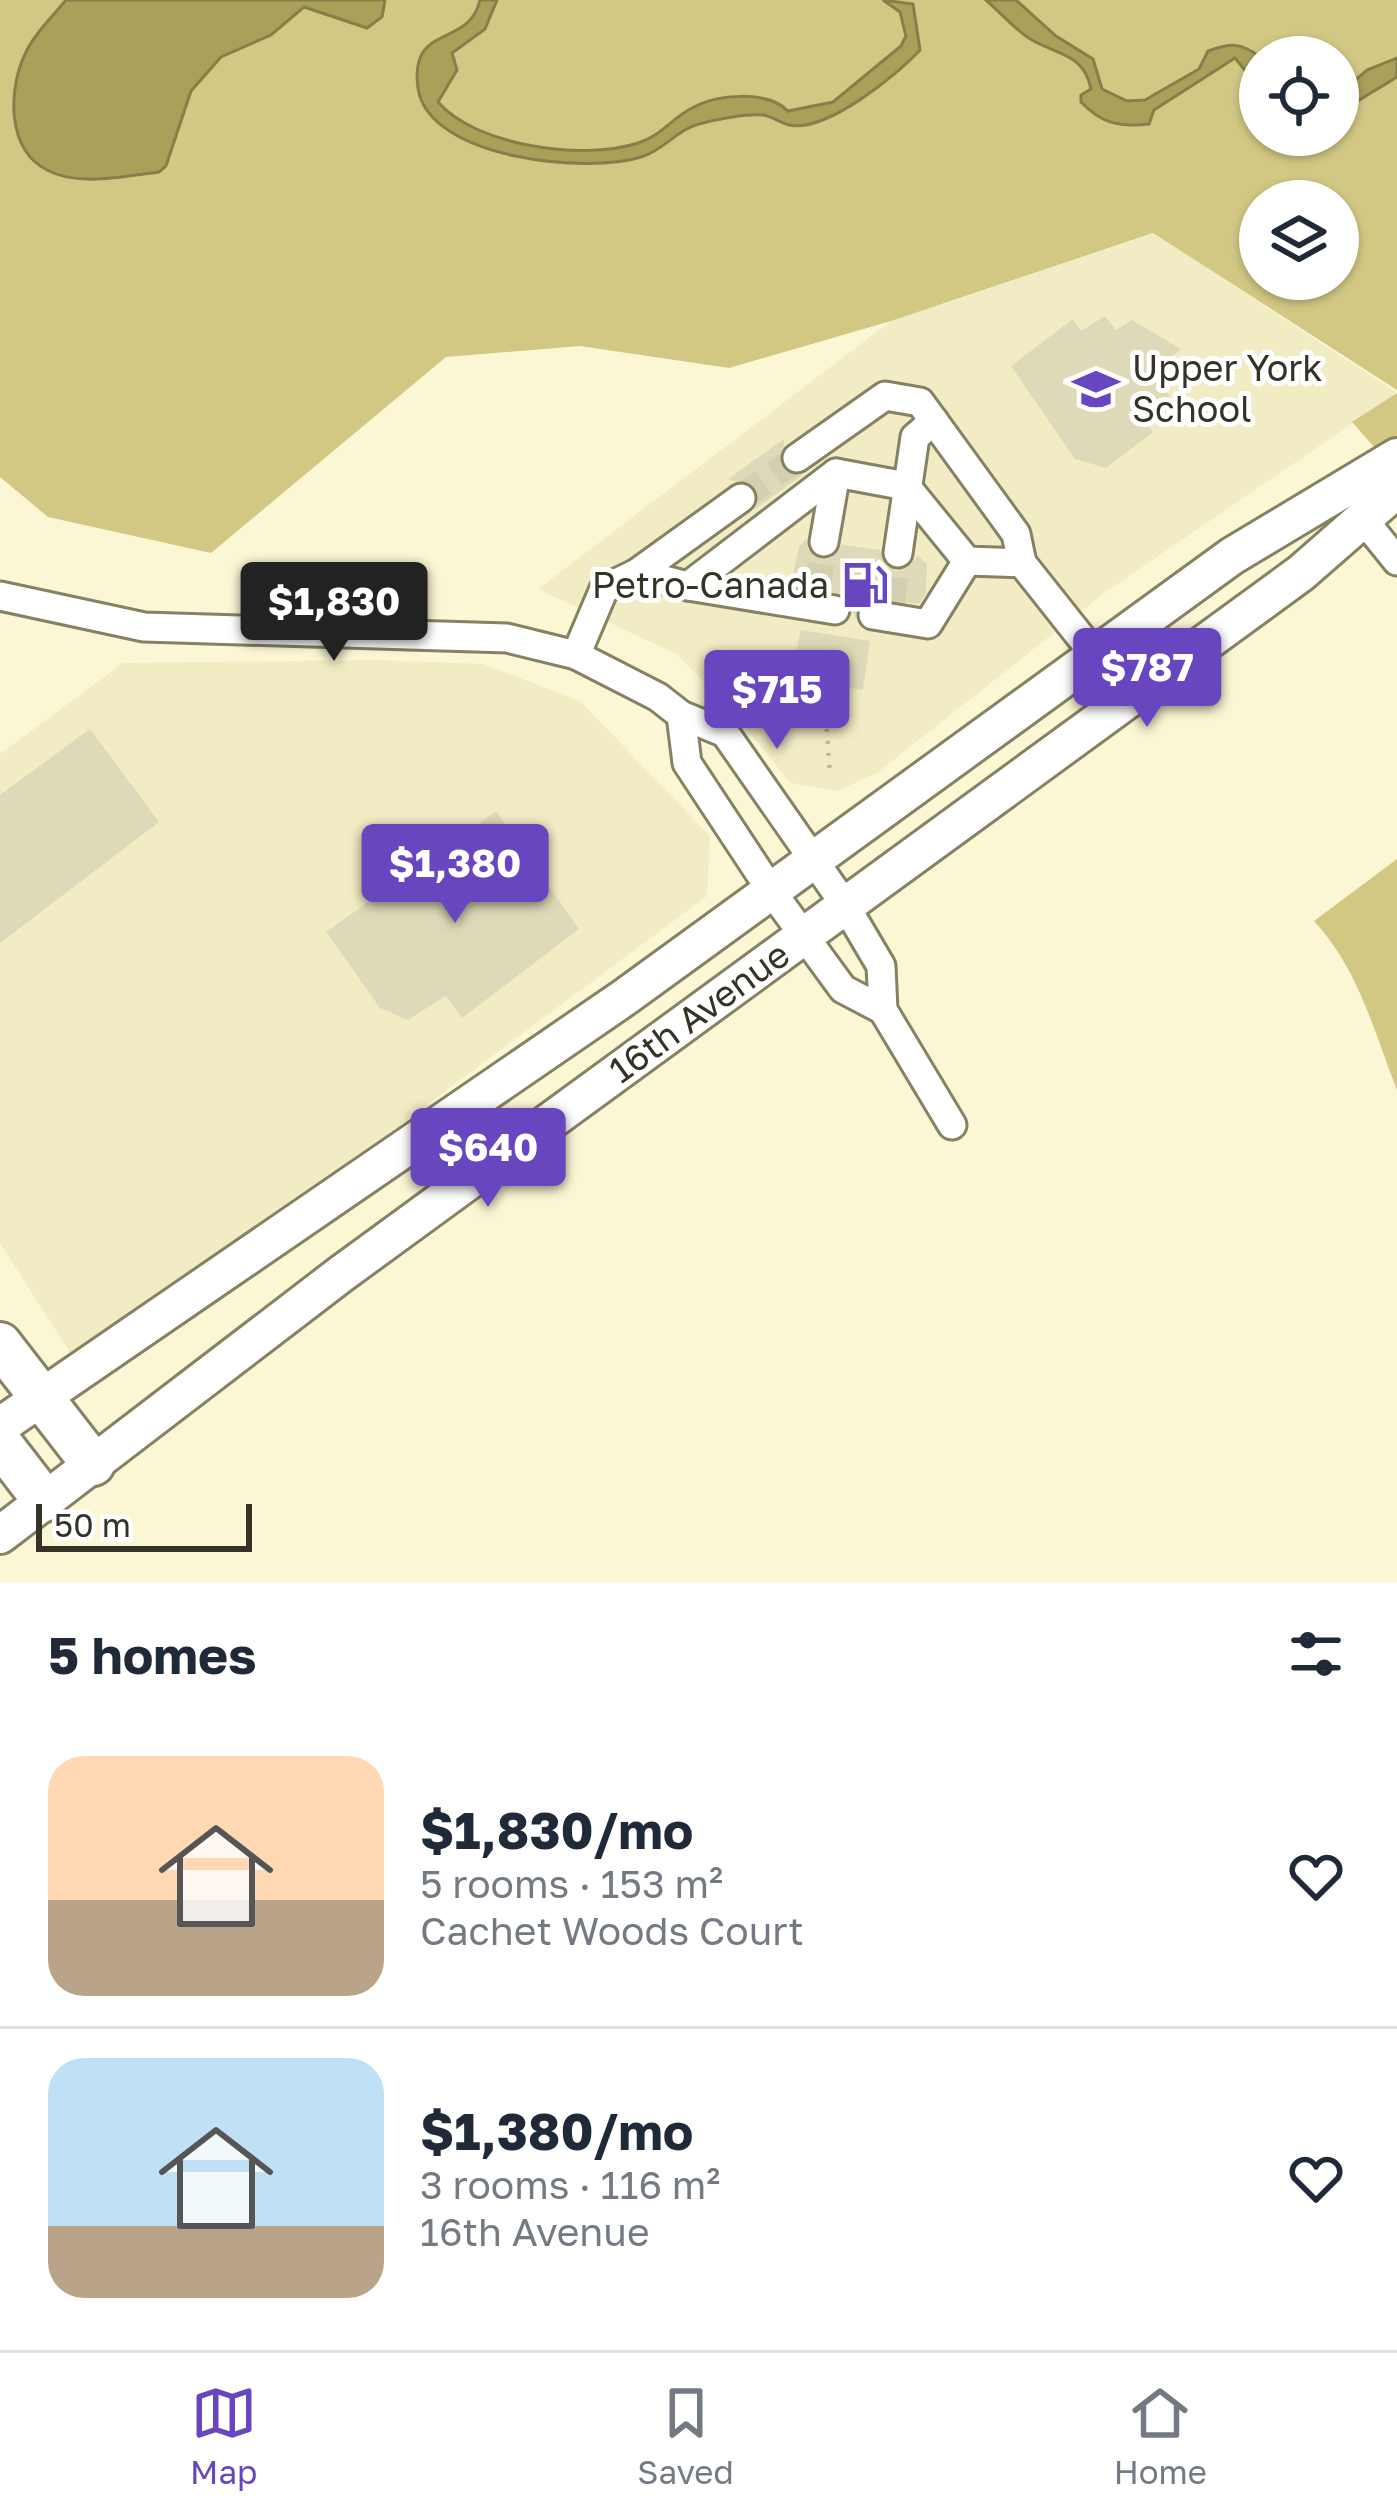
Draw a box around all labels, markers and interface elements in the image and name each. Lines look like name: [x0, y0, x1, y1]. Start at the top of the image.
map controls: [1239, 36, 1359, 300]
button: locate: [1239, 36, 1359, 156]
button: layers: [1239, 180, 1359, 300]
place label: Upper York School: [1132, 346, 1323, 430]
school or university icon: Upper York School: [1071, 364, 1121, 414]
fuel station icon: Petro-Canada: [840, 560, 890, 610]
pin: $1,830: [236, 562, 432, 664]
place label: Petro-Canada: [592, 563, 829, 606]
text: $1,830: [268, 577, 400, 624]
pin: $787: [1076, 628, 1218, 730]
text: $787: [1100, 643, 1194, 690]
pin: $715: [706, 650, 848, 752]
text: $715: [731, 665, 823, 712]
pin: $1,380: [357, 824, 553, 926]
text: $1,380: [389, 839, 521, 886]
street label: 16th Avenue: [600, 932, 797, 1091]
pin: $640: [417, 1108, 559, 1210]
text: $640: [438, 1123, 538, 1170]
scale bar: [36, 1498, 252, 1551]
text: 50 m: [54, 1505, 131, 1544]
icon: filters: [1283, 1621, 1349, 1687]
text: 5 homes: [48, 1624, 257, 1685]
text: $1,830/mo: [420, 1799, 693, 1860]
icon: home: [144, 1804, 288, 1948]
icon: heart: [1283, 1843, 1349, 1909]
text: 5 rooms · 153 m²: [420, 1860, 723, 1907]
text: Cachet Woods Court: [420, 1907, 804, 1954]
text: $1,380/mo: [420, 2100, 693, 2161]
icon: home: [144, 2106, 288, 2250]
icon: heart: [1283, 2145, 1349, 2211]
text: 3 rooms · 116 m²: [420, 2161, 720, 2208]
text: 16th Avenue: [420, 2208, 650, 2255]
tab: Map: [190, 2380, 257, 2491]
tab: Saved: [637, 2380, 734, 2491]
tab: Home: [1114, 2380, 1207, 2491]

